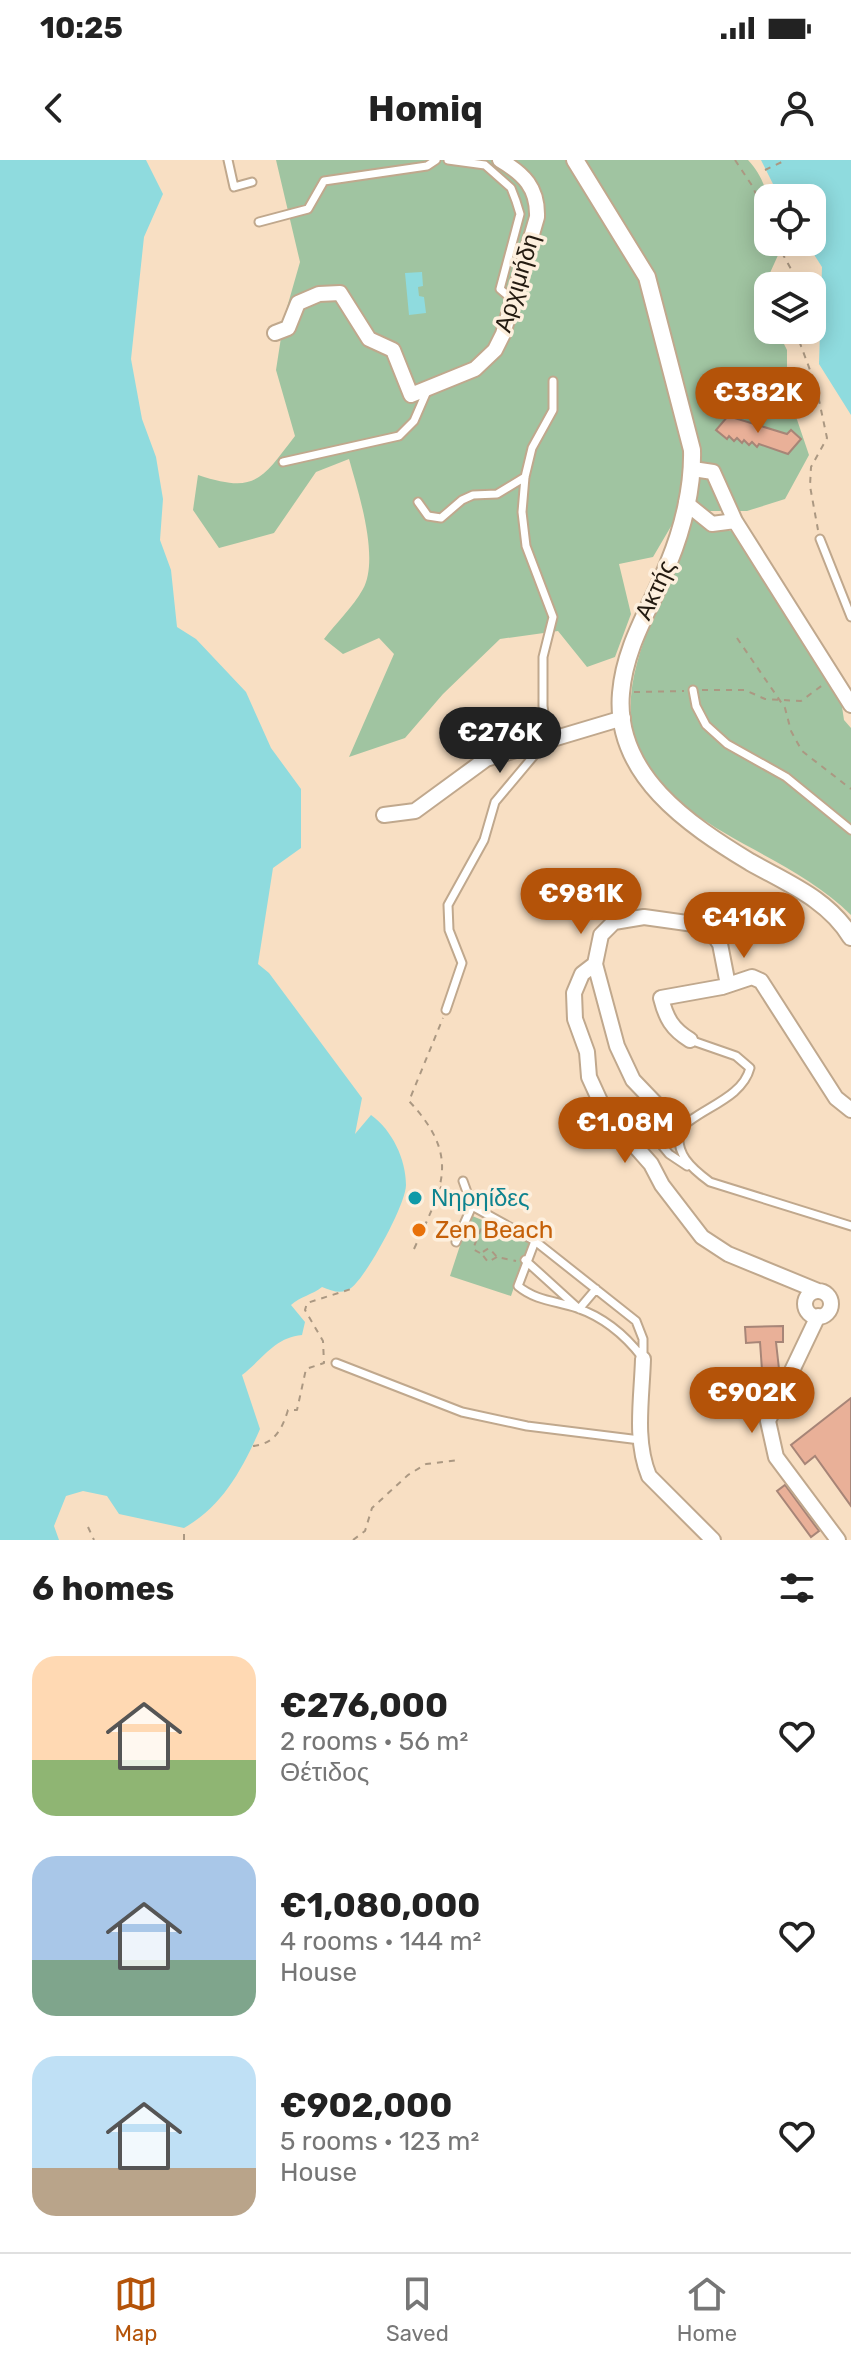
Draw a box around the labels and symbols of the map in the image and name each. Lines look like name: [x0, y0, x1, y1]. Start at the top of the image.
street label: Αρχιμήδη: [489, 230, 545, 336]
pin: €382K: [702, 367, 814, 435]
street label: Ακτής: [629, 556, 681, 624]
pin: €276K: [444, 707, 556, 775]
pin: €981K: [525, 868, 637, 936]
pin: €416K: [688, 892, 800, 960]
pin: €1.08M: [560, 1097, 690, 1165]
place label: Νηρηίδες: [431, 1184, 530, 1212]
marker: Νηρηίδες: [406, 1189, 424, 1207]
place label: Zen Beach: [435, 1216, 553, 1244]
marker: Zen Beach: [410, 1221, 428, 1239]
pin: €902K: [696, 1367, 808, 1435]

